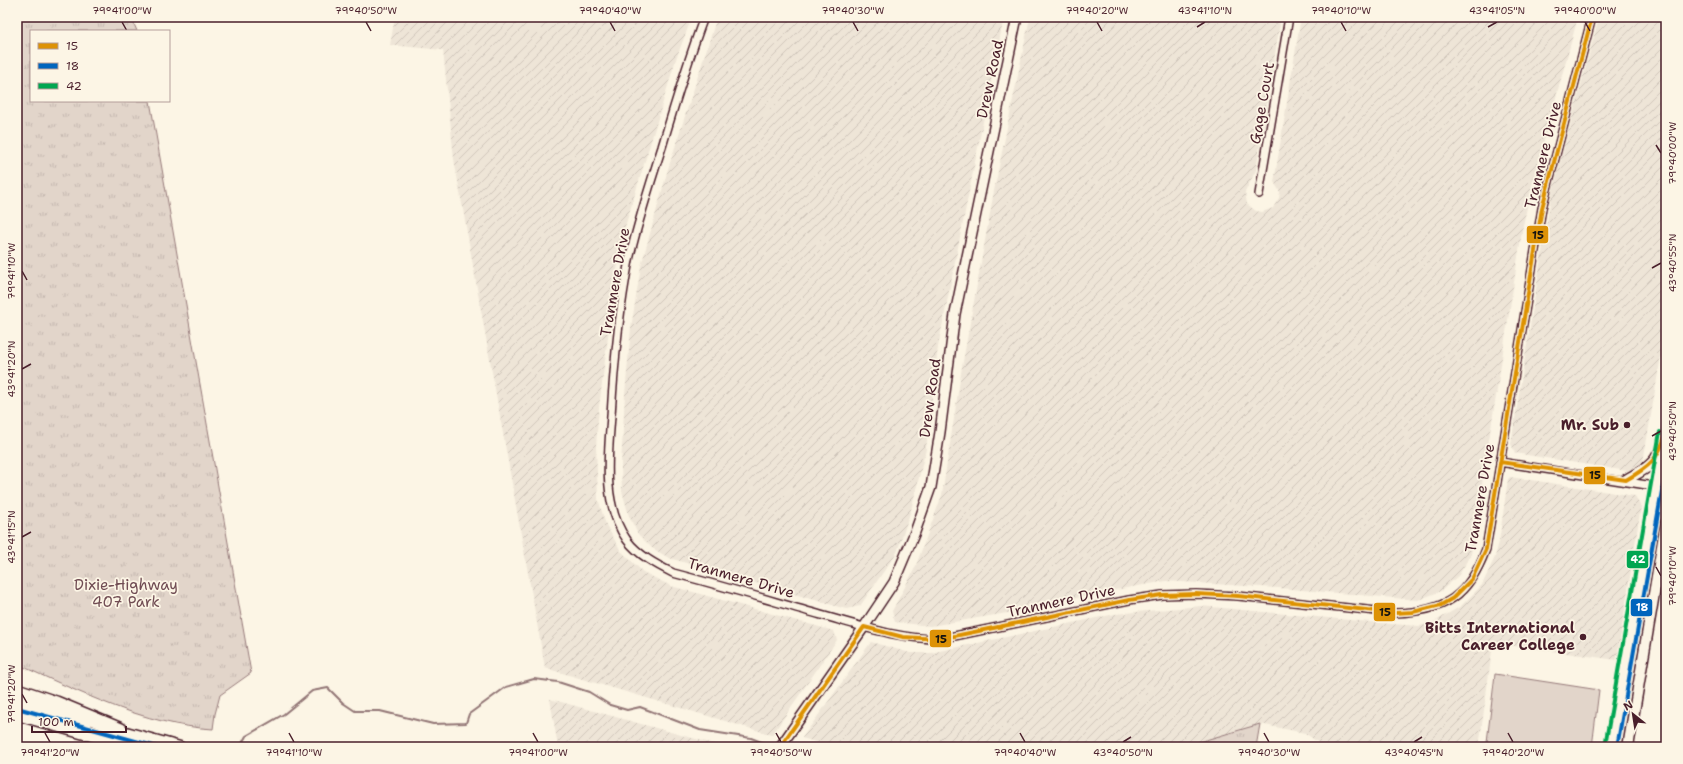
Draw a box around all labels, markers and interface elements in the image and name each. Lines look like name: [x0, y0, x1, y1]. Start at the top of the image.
text: 79°41'00"W: [92, 4, 152, 17]
text: 79°40'50"W: [335, 4, 398, 17]
text: 79°40'40"W: [579, 4, 642, 17]
text: 79°40'30"W: [822, 4, 885, 17]
text: 79°40'20"W: [1066, 4, 1129, 17]
text: 43°41'10"N: [1178, 4, 1232, 17]
text: 79°40'10"W: [1311, 4, 1371, 17]
text: 43°41'05"N: [1469, 4, 1525, 17]
text: 79°40'00"W: [1554, 4, 1617, 17]
legend: [30, 30, 170, 102]
street label: Drew Road: [972, 37, 1008, 120]
text: 15: [66, 38, 78, 54]
text: 18: [66, 58, 79, 74]
street label: Gage Court: [1245, 60, 1279, 146]
text: 42: [66, 78, 82, 94]
street label: Tranmere Drive: [1520, 99, 1566, 211]
text: 79°40'00"W: [1666, 121, 1679, 184]
line badge: 15: [1526, 225, 1549, 244]
street label: Tranmere Drive: [596, 226, 634, 338]
text: 15: [1532, 228, 1544, 243]
text: 43°40'55"N: [1666, 234, 1679, 292]
text: 79°41'10"W: [5, 242, 18, 299]
text: 43°41'20"N: [5, 341, 18, 397]
street label: Drew Road: [915, 356, 946, 439]
text: 43°40'50"N: [1666, 401, 1679, 461]
place label: Mr. Sub: [1561, 415, 1619, 435]
marker: Mr. Sub: [1622, 420, 1632, 430]
street label: Tranmere Drive: [1461, 442, 1499, 554]
line badge: 15: [1583, 466, 1606, 485]
text: 15: [1589, 468, 1601, 483]
text: 43°41'15"N: [5, 510, 18, 564]
text: 79°40'10"W: [1666, 546, 1679, 606]
line badge: 42: [1626, 550, 1649, 569]
text: 42: [1631, 552, 1646, 567]
street label: Tranmere Drive: [685, 553, 797, 603]
park label: Dixie-Highway 407 Park: [74, 575, 178, 612]
street label: Tranmere Drive: [1005, 580, 1117, 622]
line badge: 18: [1630, 598, 1653, 617]
text: 18: [1636, 600, 1649, 615]
line badge: 15: [1373, 602, 1396, 622]
text: 15: [1379, 605, 1391, 620]
place label: Bitts International Career College: [1425, 618, 1575, 655]
line badge: 15: [929, 629, 952, 648]
text: 15: [935, 632, 947, 647]
marker: Bitts International Career College: [1578, 632, 1588, 642]
text: 79°41'20"W: [5, 664, 18, 724]
north arrow: [1613, 694, 1653, 734]
text: N: [1621, 697, 1636, 714]
scale bar: [32, 708, 126, 734]
text: 100 m: [38, 714, 74, 730]
text: 79°41'20"W: [20, 746, 80, 759]
text: 79°41'10"W: [266, 746, 323, 759]
text: 79°41'00"W: [508, 746, 568, 759]
text: 79°40'50"W: [750, 746, 813, 759]
text: 79°40'40"W: [994, 746, 1057, 759]
text: 43°40'50"N: [1093, 746, 1153, 759]
text: 79°40'30"W: [1238, 746, 1301, 759]
text: 43°40'45"N: [1385, 746, 1443, 759]
text: 79°40'20"W: [1482, 746, 1545, 759]

